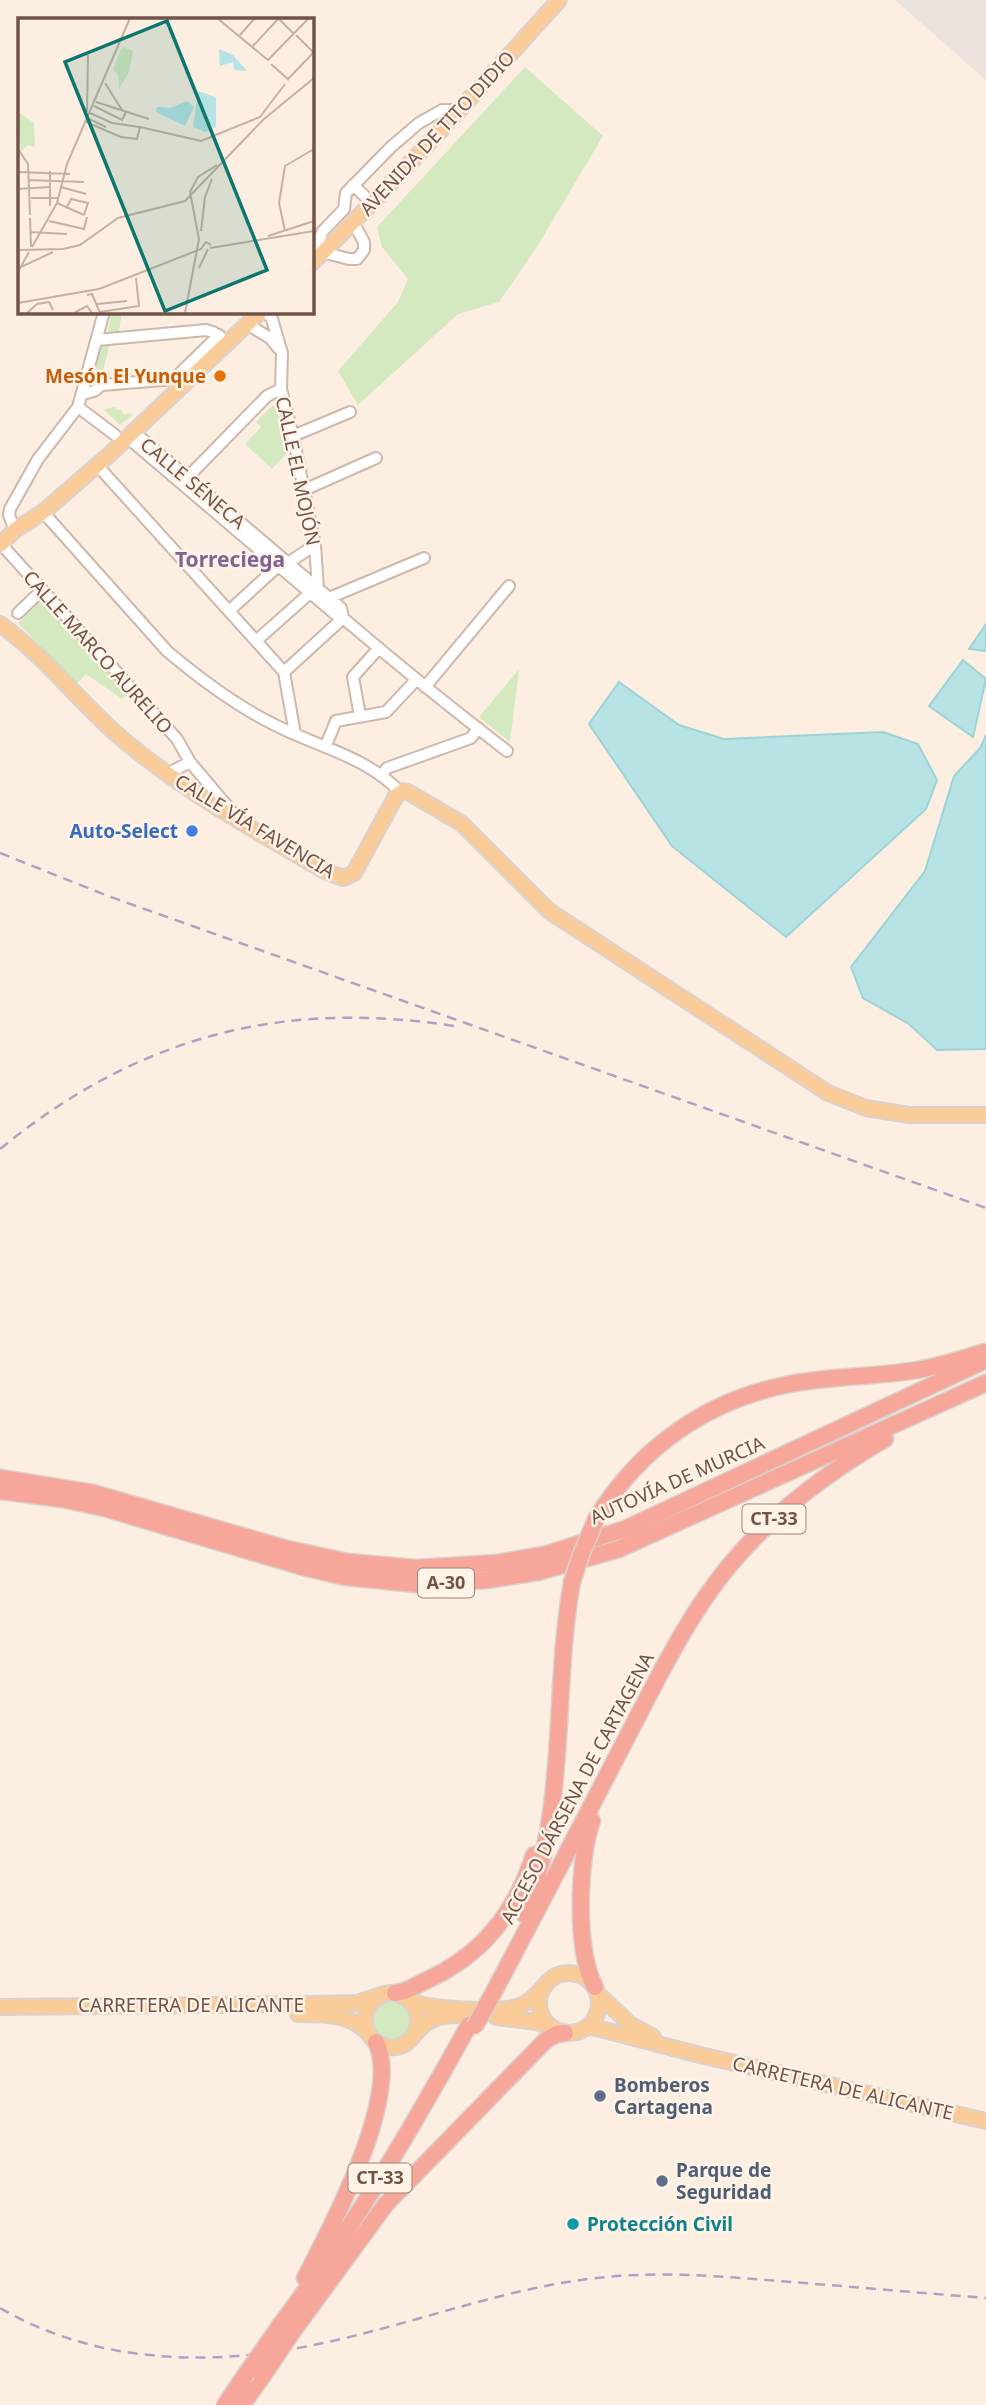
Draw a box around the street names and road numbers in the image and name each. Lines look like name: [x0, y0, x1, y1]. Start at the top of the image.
street label: AVENIDA DE TITO DIDIO: [354, 45, 520, 221]
street label: CALLE EL MOJÓN: [270, 394, 326, 548]
street label: CALLE SÉNECA: [135, 431, 252, 535]
street label: CALLE MARCO AURELIO: [17, 565, 179, 739]
street label: CALLE VÍA FAVENCIA: [170, 768, 341, 885]
street label: AUTOVÍA DE MURCIA: [586, 1429, 769, 1530]
road number: CT-33: [742, 1504, 806, 1534]
road number: A-30: [418, 1568, 474, 1598]
street label: ACCESO DÁRSENA DE CARTAGENA: [494, 1647, 660, 1928]
street label: CARRETERA DE ALICANTE: [78, 1992, 304, 2018]
street label: CARRETERA DE ALICANTE: [730, 2050, 956, 2126]
road number: CT-33: [348, 2164, 412, 2192]

